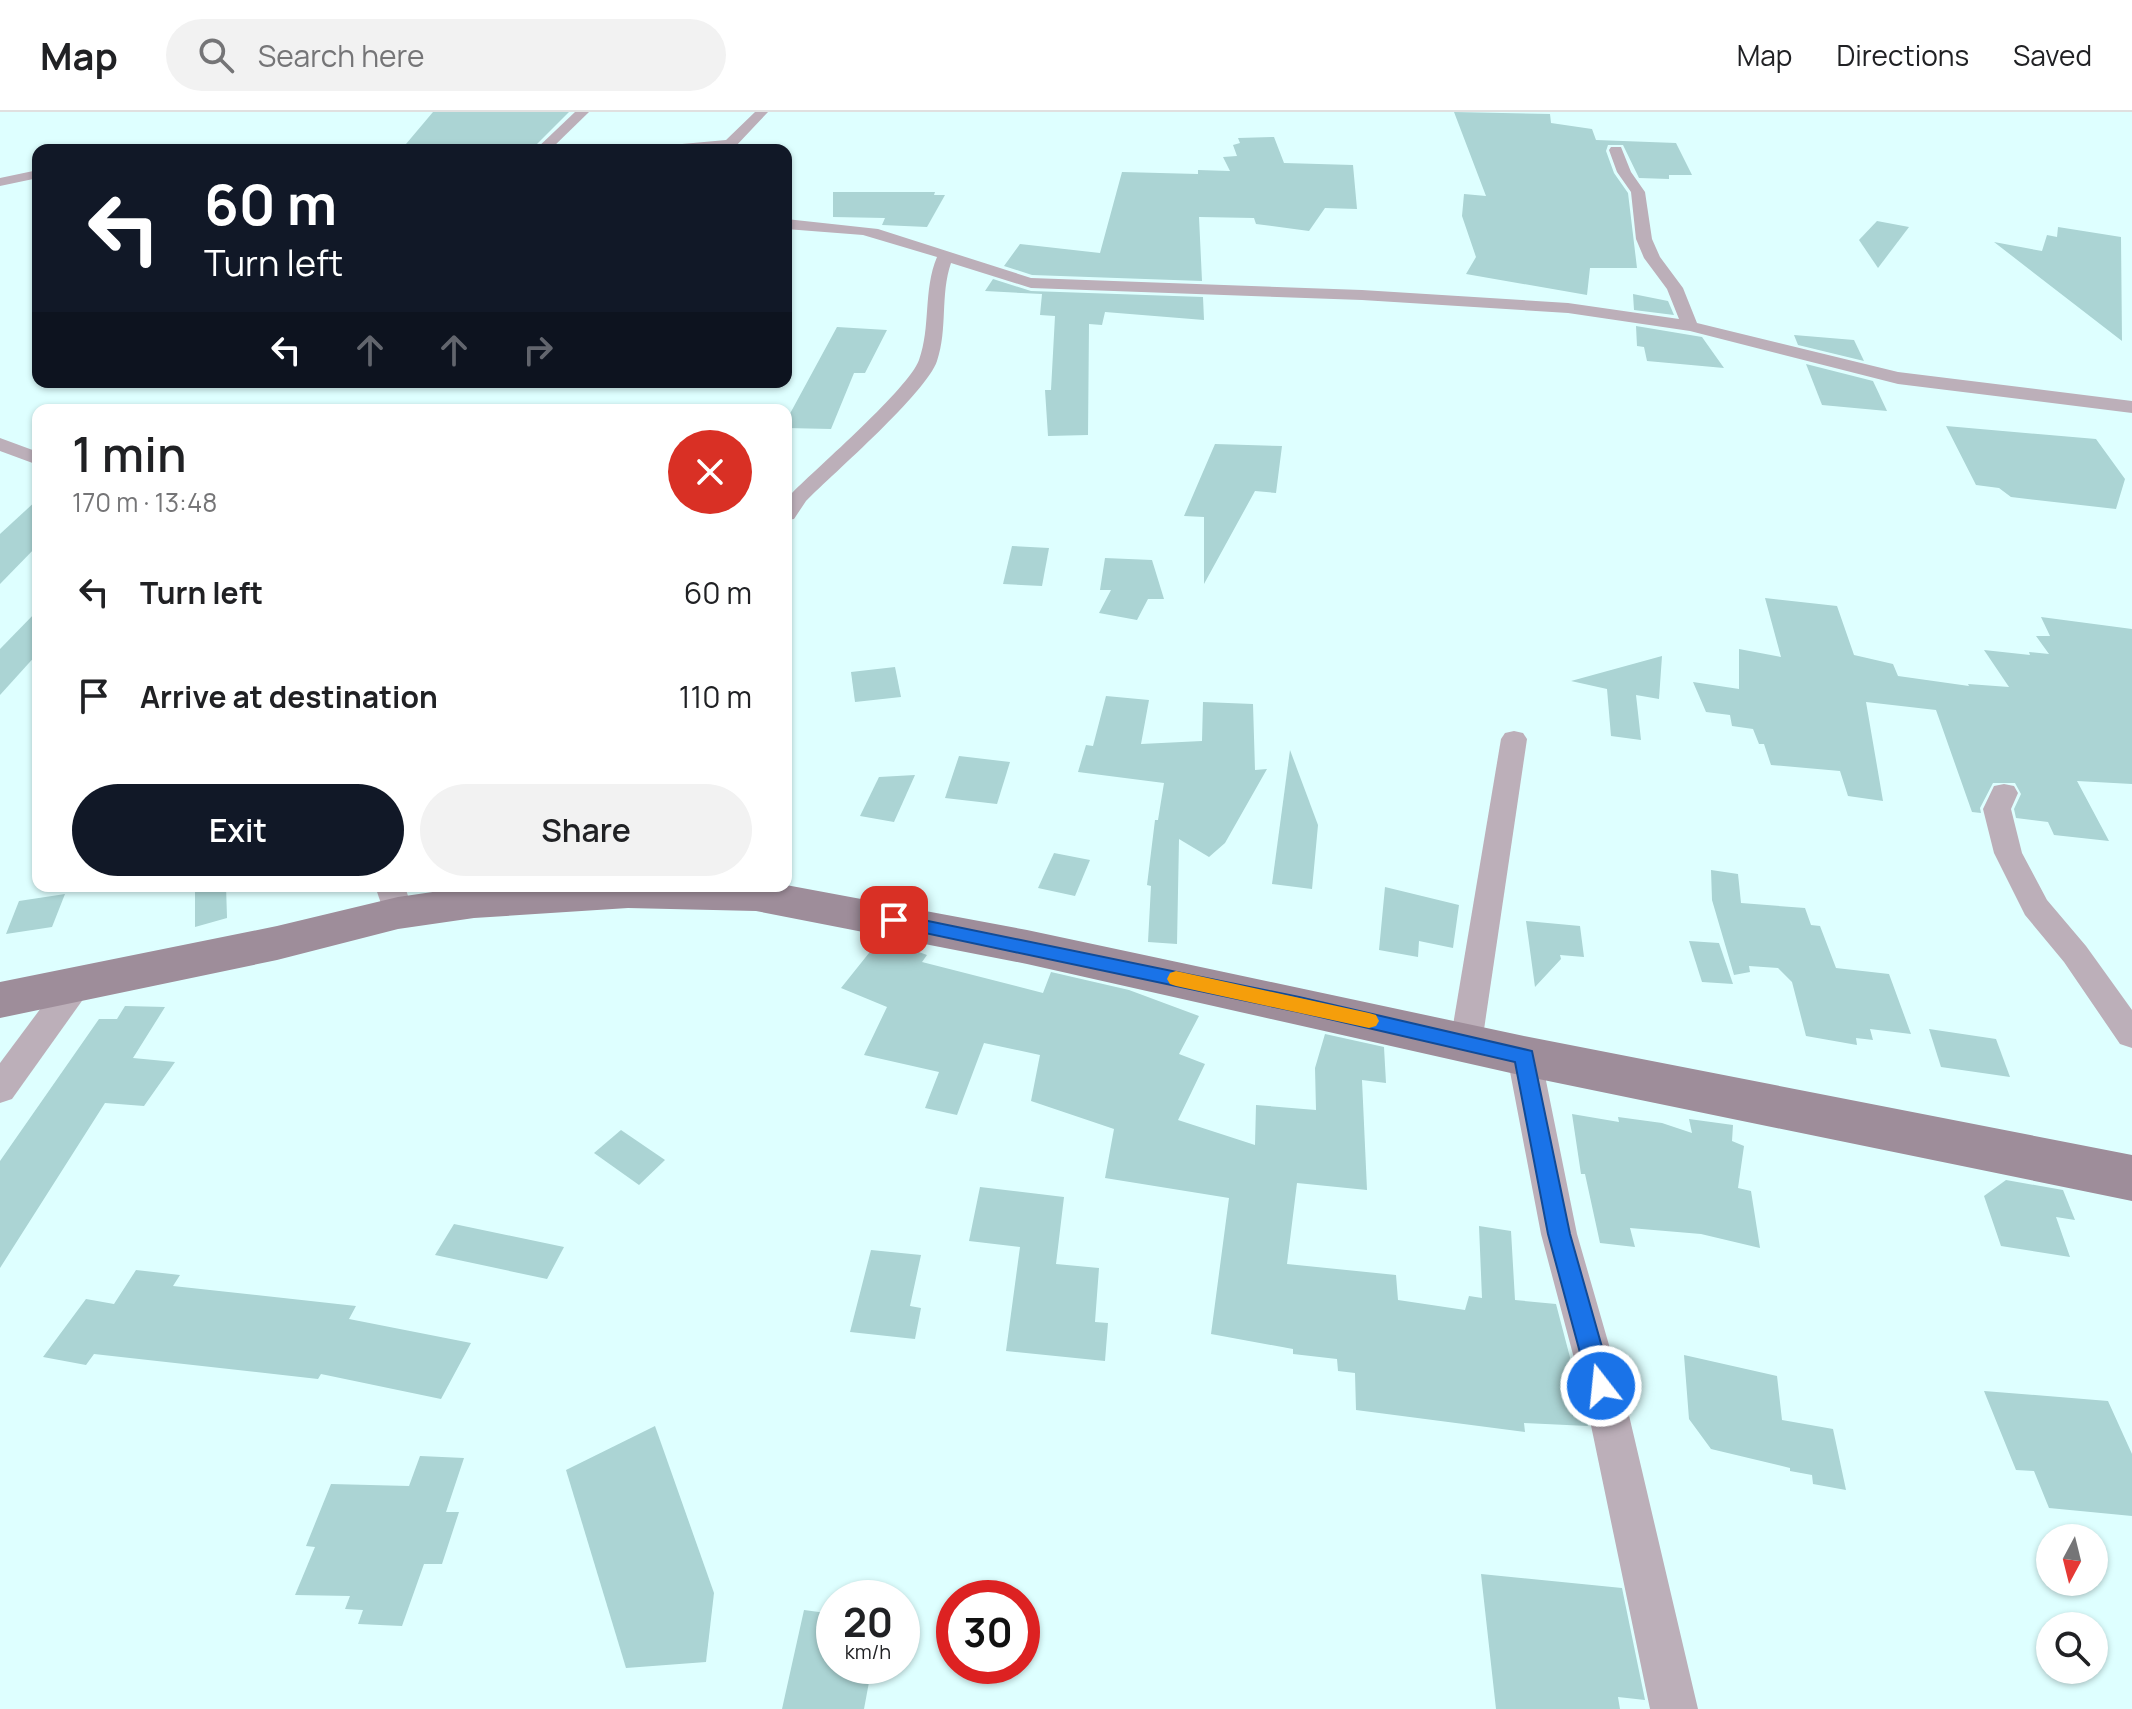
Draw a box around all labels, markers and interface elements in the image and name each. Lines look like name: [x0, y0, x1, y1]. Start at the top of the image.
search box: [166, 19, 726, 91]
text: Map: [40, 29, 118, 81]
icon: search: [194, 33, 238, 77]
text: Search here: [258, 35, 425, 76]
text: Map: [1737, 36, 1792, 74]
text: Directions: [1836, 36, 1969, 74]
text: Saved: [2013, 36, 2092, 74]
text: 60 m: [204, 165, 337, 242]
icon: left: [72, 176, 176, 280]
text: Turn left: [204, 238, 343, 287]
icon: left: [264, 328, 308, 372]
icon: ahead: [348, 328, 392, 372]
icon: ahead: [432, 328, 476, 372]
icon: right: [516, 328, 560, 372]
text: 1 min: [72, 421, 186, 486]
button: close: [668, 430, 752, 514]
text: 170 m · 13:48: [72, 484, 217, 520]
icon: left: [72, 570, 116, 614]
text: Turn left: [140, 572, 263, 613]
text: 60 m: [684, 572, 752, 613]
icon: arrive: [72, 674, 116, 718]
text: Arrive at destination: [140, 676, 438, 717]
text: 110 m: [679, 676, 752, 717]
button: Exit: [72, 784, 404, 876]
button: Share: [420, 784, 752, 876]
pin: [860, 886, 928, 954]
icon: arrive: [872, 898, 916, 942]
position arrow: [1559, 1344, 1643, 1428]
north arrow: [2036, 1524, 2108, 1596]
map controls: [2036, 1524, 2108, 1684]
speed limit sign: 30: [936, 1580, 1040, 1684]
text: 20: [843, 1594, 893, 1649]
button: search: [2036, 1612, 2108, 1684]
text: km/h: [845, 1638, 891, 1665]

